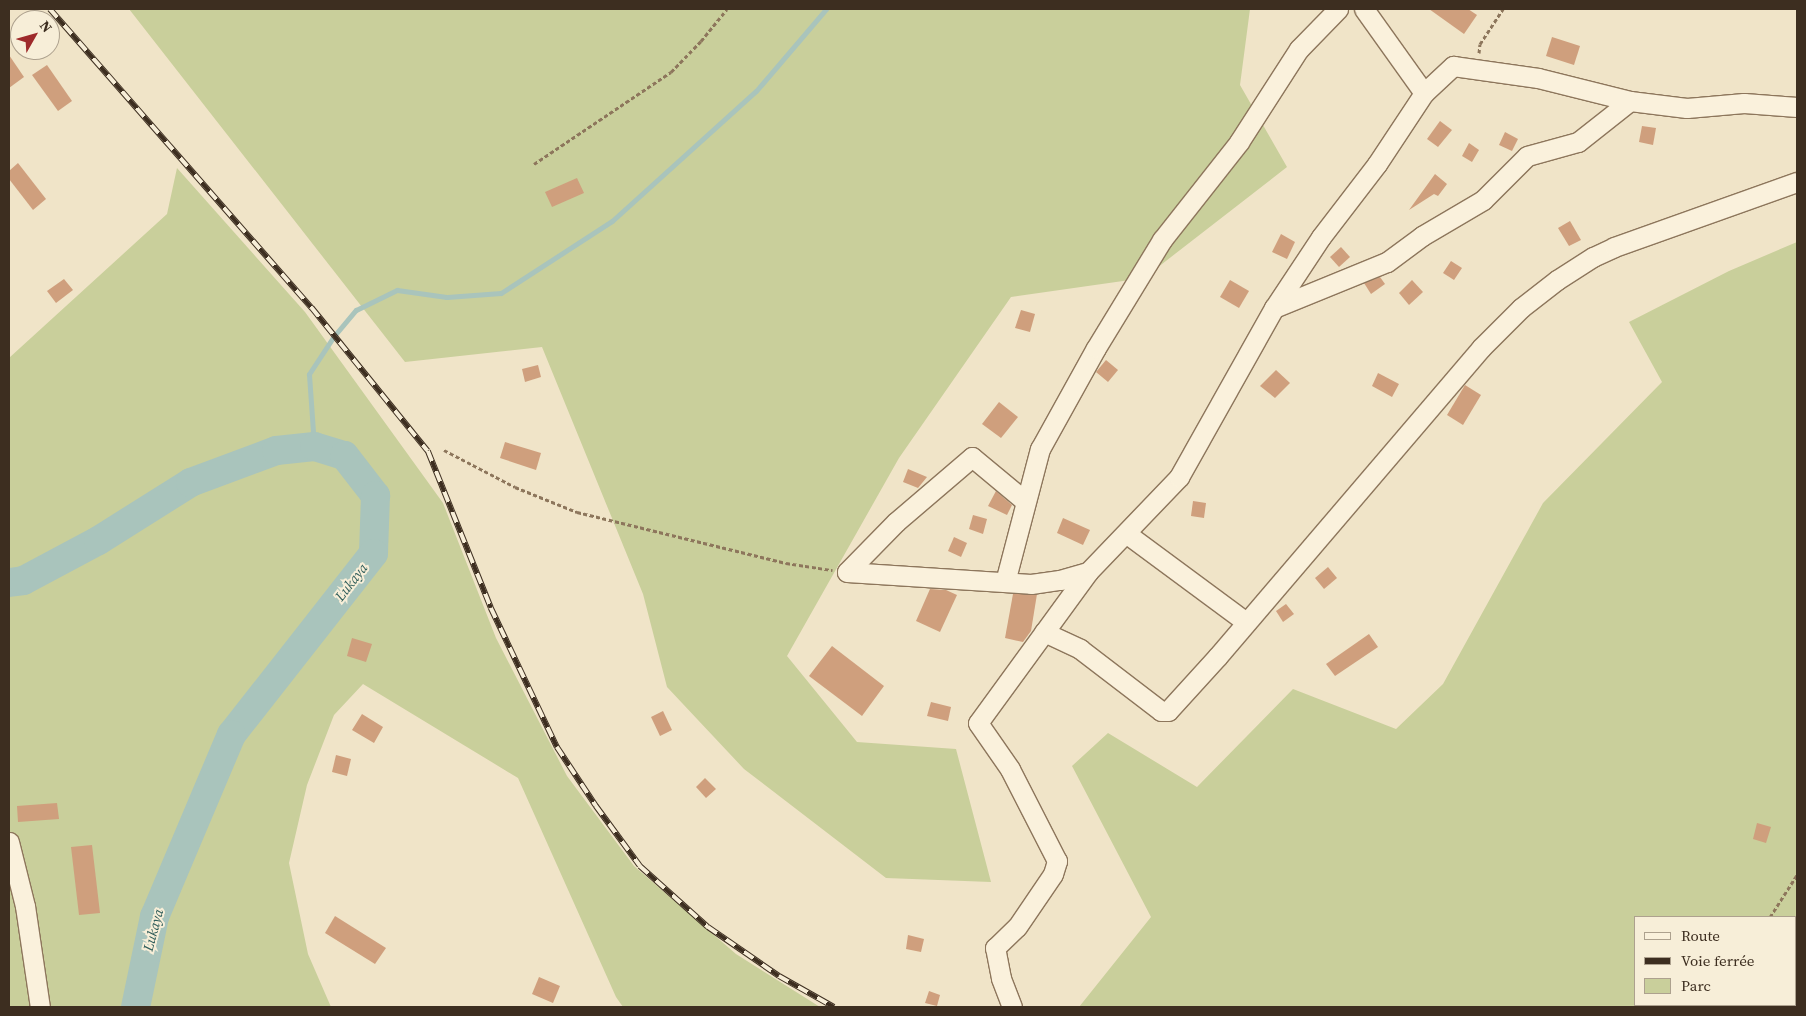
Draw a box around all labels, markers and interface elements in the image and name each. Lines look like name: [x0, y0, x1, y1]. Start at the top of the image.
north arrow: [10, 10, 60, 60]
text: N: [35, 16, 57, 37]
water label: Lukaya: [331, 560, 371, 604]
water label: Lukaya: [139, 907, 167, 953]
legend: [1634, 916, 1796, 1006]
text: Route: [1681, 925, 1720, 946]
text: Voie ferrée: [1681, 950, 1754, 971]
text: Parc: [1681, 975, 1711, 996]

